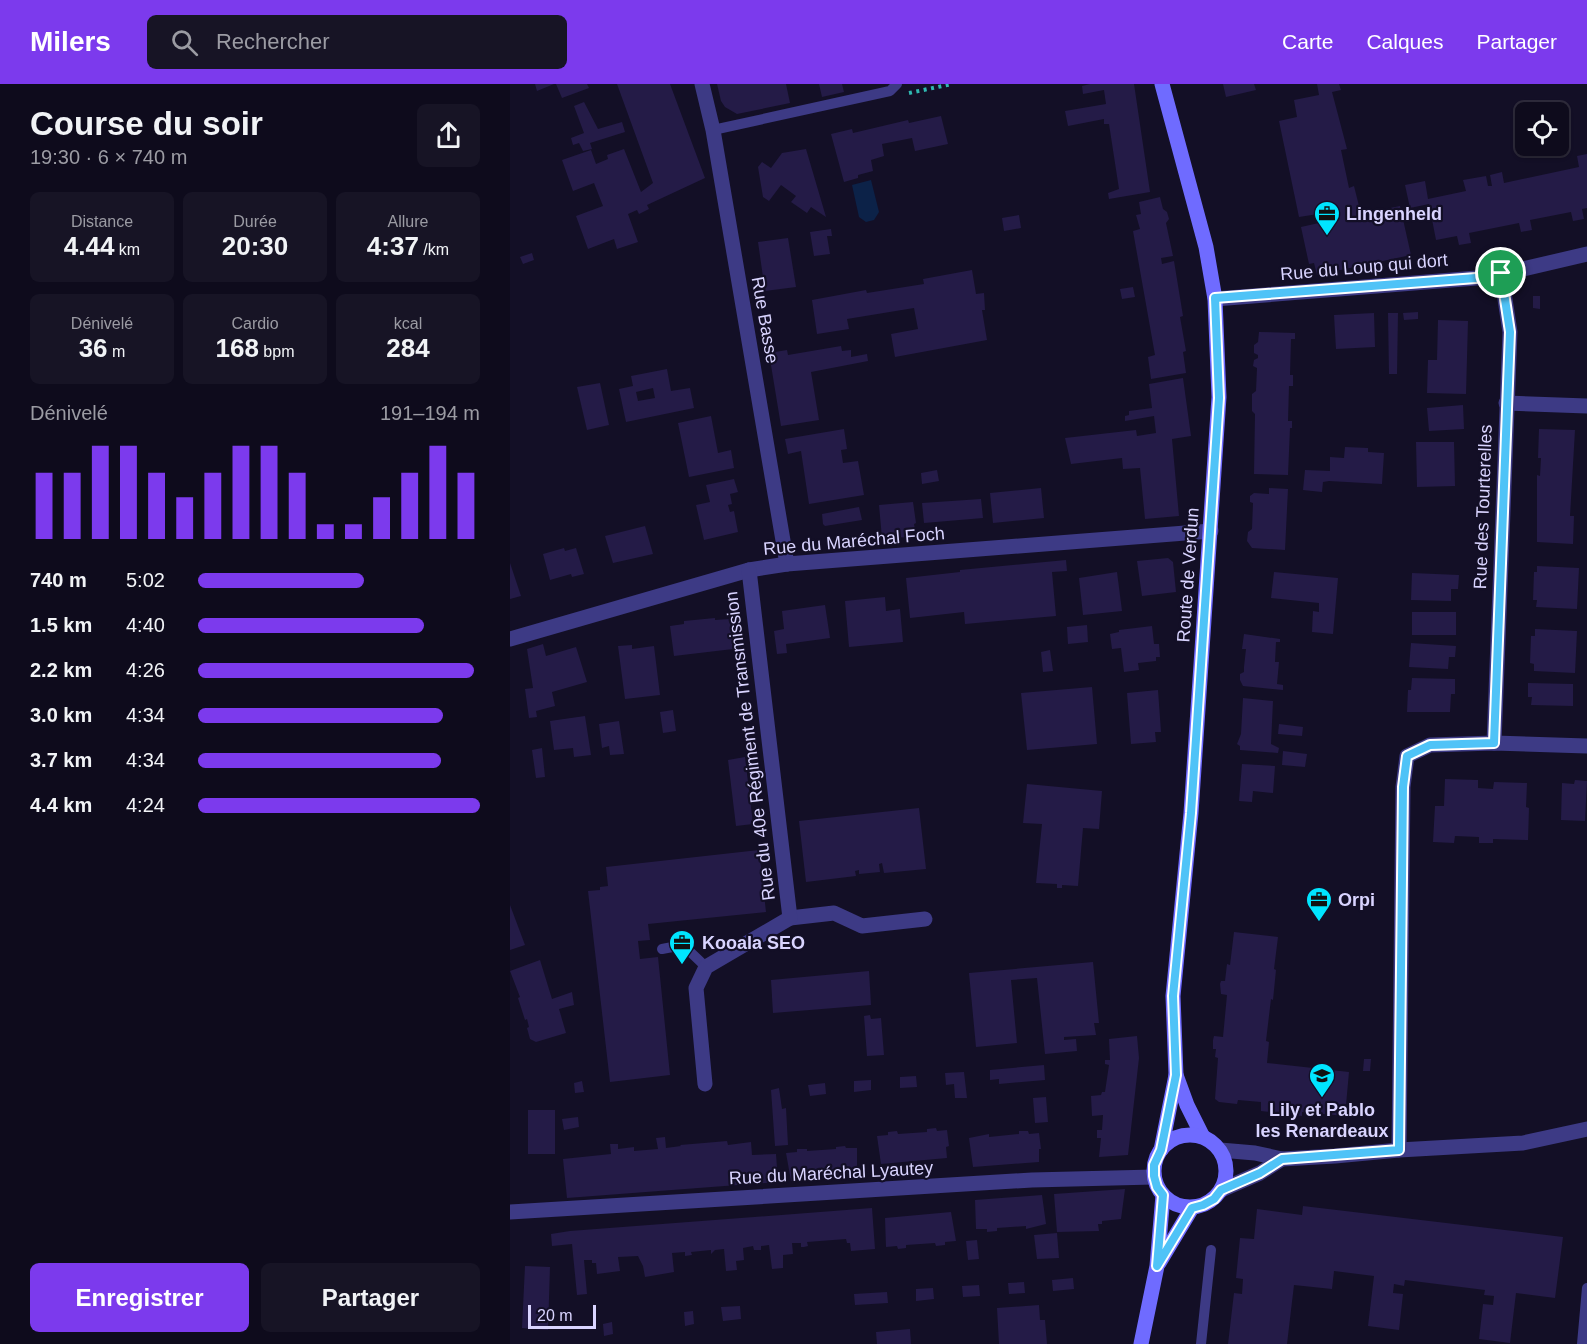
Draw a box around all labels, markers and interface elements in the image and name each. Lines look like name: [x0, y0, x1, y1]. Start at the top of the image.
search box: [147, 15, 567, 69]
text: Milers: [30, 26, 111, 57]
icon: search: [168, 26, 201, 59]
text: Rechercher: [216, 29, 330, 54]
text: Carte: [1282, 30, 1333, 53]
text: Calques: [1366, 30, 1443, 53]
text: Partager: [1476, 30, 1557, 53]
map controls: [1515, 102, 1569, 156]
button: locate: [1515, 102, 1569, 156]
button: share: [417, 104, 480, 167]
text: Course du soir: [30, 105, 263, 142]
text: 19:30 · 6 × 740 m: [30, 146, 187, 168]
office icon: Lingenheld: [1312, 199, 1342, 237]
place label: Lingenheld: [1346, 204, 1442, 224]
text: Distance: [71, 213, 133, 230]
text: Durée: [233, 213, 277, 230]
text: Allure: [388, 213, 428, 230]
text: 4.44: [64, 231, 114, 261]
text: 20:30: [222, 231, 288, 261]
text: 4:37: [367, 231, 419, 261]
text: km: [114, 241, 140, 258]
text: /km: [419, 241, 449, 258]
pin: [1475, 247, 1526, 298]
street label: Rue du Loup qui dort: [1279, 250, 1449, 284]
icon: arrive: [1484, 256, 1517, 289]
street label: Rue Basse: [748, 275, 782, 365]
text: Dénivelé: [71, 315, 133, 332]
text: Cardio: [231, 315, 279, 332]
text: kcal: [394, 315, 422, 332]
text: 36: [79, 333, 108, 363]
text: 168: [216, 333, 259, 363]
text: 284: [386, 333, 430, 363]
text: m: [108, 343, 125, 360]
text: bpm: [259, 343, 294, 360]
text: Dénivelé: [30, 402, 108, 424]
text: 191–194 m: [380, 402, 480, 424]
street label: Rue des Tourterelles: [1470, 424, 1496, 590]
street label: Route de Verdun: [1173, 507, 1203, 643]
street label: Rue du Maréchal Foch: [762, 523, 946, 559]
text: 740 m: [30, 569, 87, 591]
text: 5:02: [126, 569, 165, 591]
street label: Rue du 40e Régiment de Transmission: [721, 590, 779, 902]
text: 1.5 km: [30, 614, 92, 636]
text: 4:40: [126, 614, 165, 636]
text: 2.2 km: [30, 659, 92, 681]
text: 4:26: [126, 659, 165, 681]
text: 3.0 km: [30, 704, 92, 726]
text: 4:34: [126, 704, 165, 726]
text: 3.7 km: [30, 749, 92, 771]
text: 4:34: [126, 749, 165, 771]
text: 4.4 km: [30, 794, 92, 816]
text: 4:24: [126, 794, 165, 816]
office icon: Orpi: [1304, 885, 1334, 923]
place label: Orpi: [1338, 890, 1375, 910]
office icon: Kooala SEO: [667, 928, 697, 966]
place label: Kooala SEO: [702, 933, 805, 953]
school or university icon: Lily et Pablo les Renardeaux: [1307, 1061, 1337, 1099]
place label: Lily et Pablo les Renardeaux: [1255, 1100, 1389, 1141]
street label: Rue du Maréchal Lyautey: [728, 1158, 934, 1188]
button: Enregistrer: [30, 1263, 249, 1332]
button: Partager: [261, 1263, 480, 1332]
scale bar: [528, 1302, 596, 1330]
text: 20 m: [537, 1307, 573, 1324]

